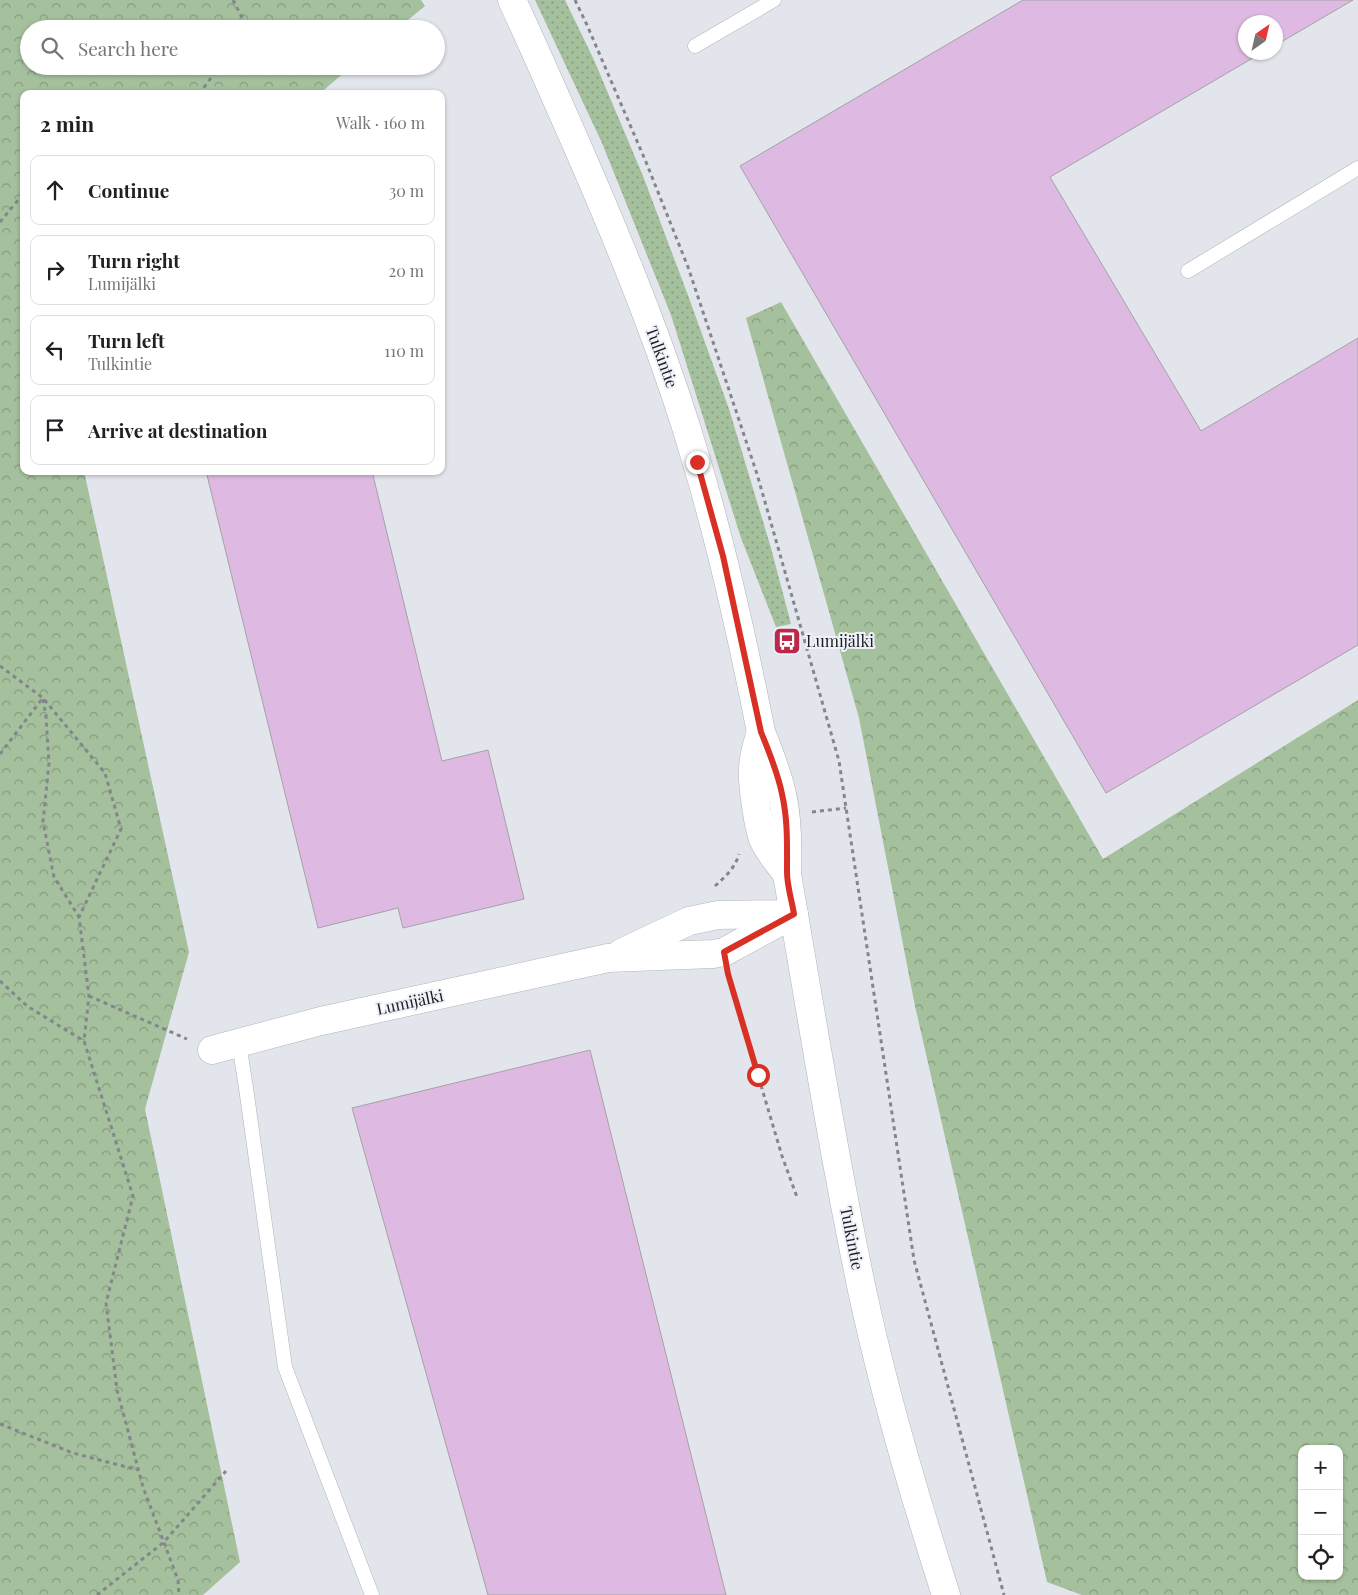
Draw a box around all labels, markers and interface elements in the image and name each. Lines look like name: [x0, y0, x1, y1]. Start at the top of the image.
north arrow: [1238, 15, 1283, 60]
search box: [20, 20, 445, 75]
icon: search: [38, 34, 66, 62]
text: Search here: [78, 35, 178, 61]
text: 2 min: [40, 109, 94, 137]
text: Walk · 160 m: [336, 112, 425, 133]
icon: ahead: [41, 176, 69, 204]
text: Continue: [88, 177, 169, 203]
text: 30 m: [389, 180, 424, 201]
text: Turn right: [88, 247, 180, 273]
icon: right: [41, 256, 69, 284]
text: 20 m: [389, 260, 424, 281]
text: Lumijälki: [88, 273, 156, 294]
street label: Tulkintie: [642, 323, 683, 391]
text: Turn left: [88, 327, 165, 353]
icon: left: [41, 336, 69, 364]
text: 110 m: [384, 340, 424, 361]
text: Tulkintie: [88, 353, 152, 374]
icon: arrive: [41, 416, 69, 444]
text: Arrive at destination: [88, 417, 268, 443]
route end: [686, 451, 709, 474]
bus stop icon: Lumijälki: [772, 626, 802, 656]
place label: Lumijälki: [806, 630, 874, 651]
street label: Lumijälki: [375, 984, 446, 1019]
route start: [747, 1064, 770, 1087]
street label: Tulkintie: [836, 1204, 869, 1271]
map controls: [1298, 1445, 1343, 1580]
button: +: [1298, 1445, 1343, 1490]
button: −: [1298, 1490, 1343, 1535]
button: locate: [1298, 1535, 1343, 1580]

